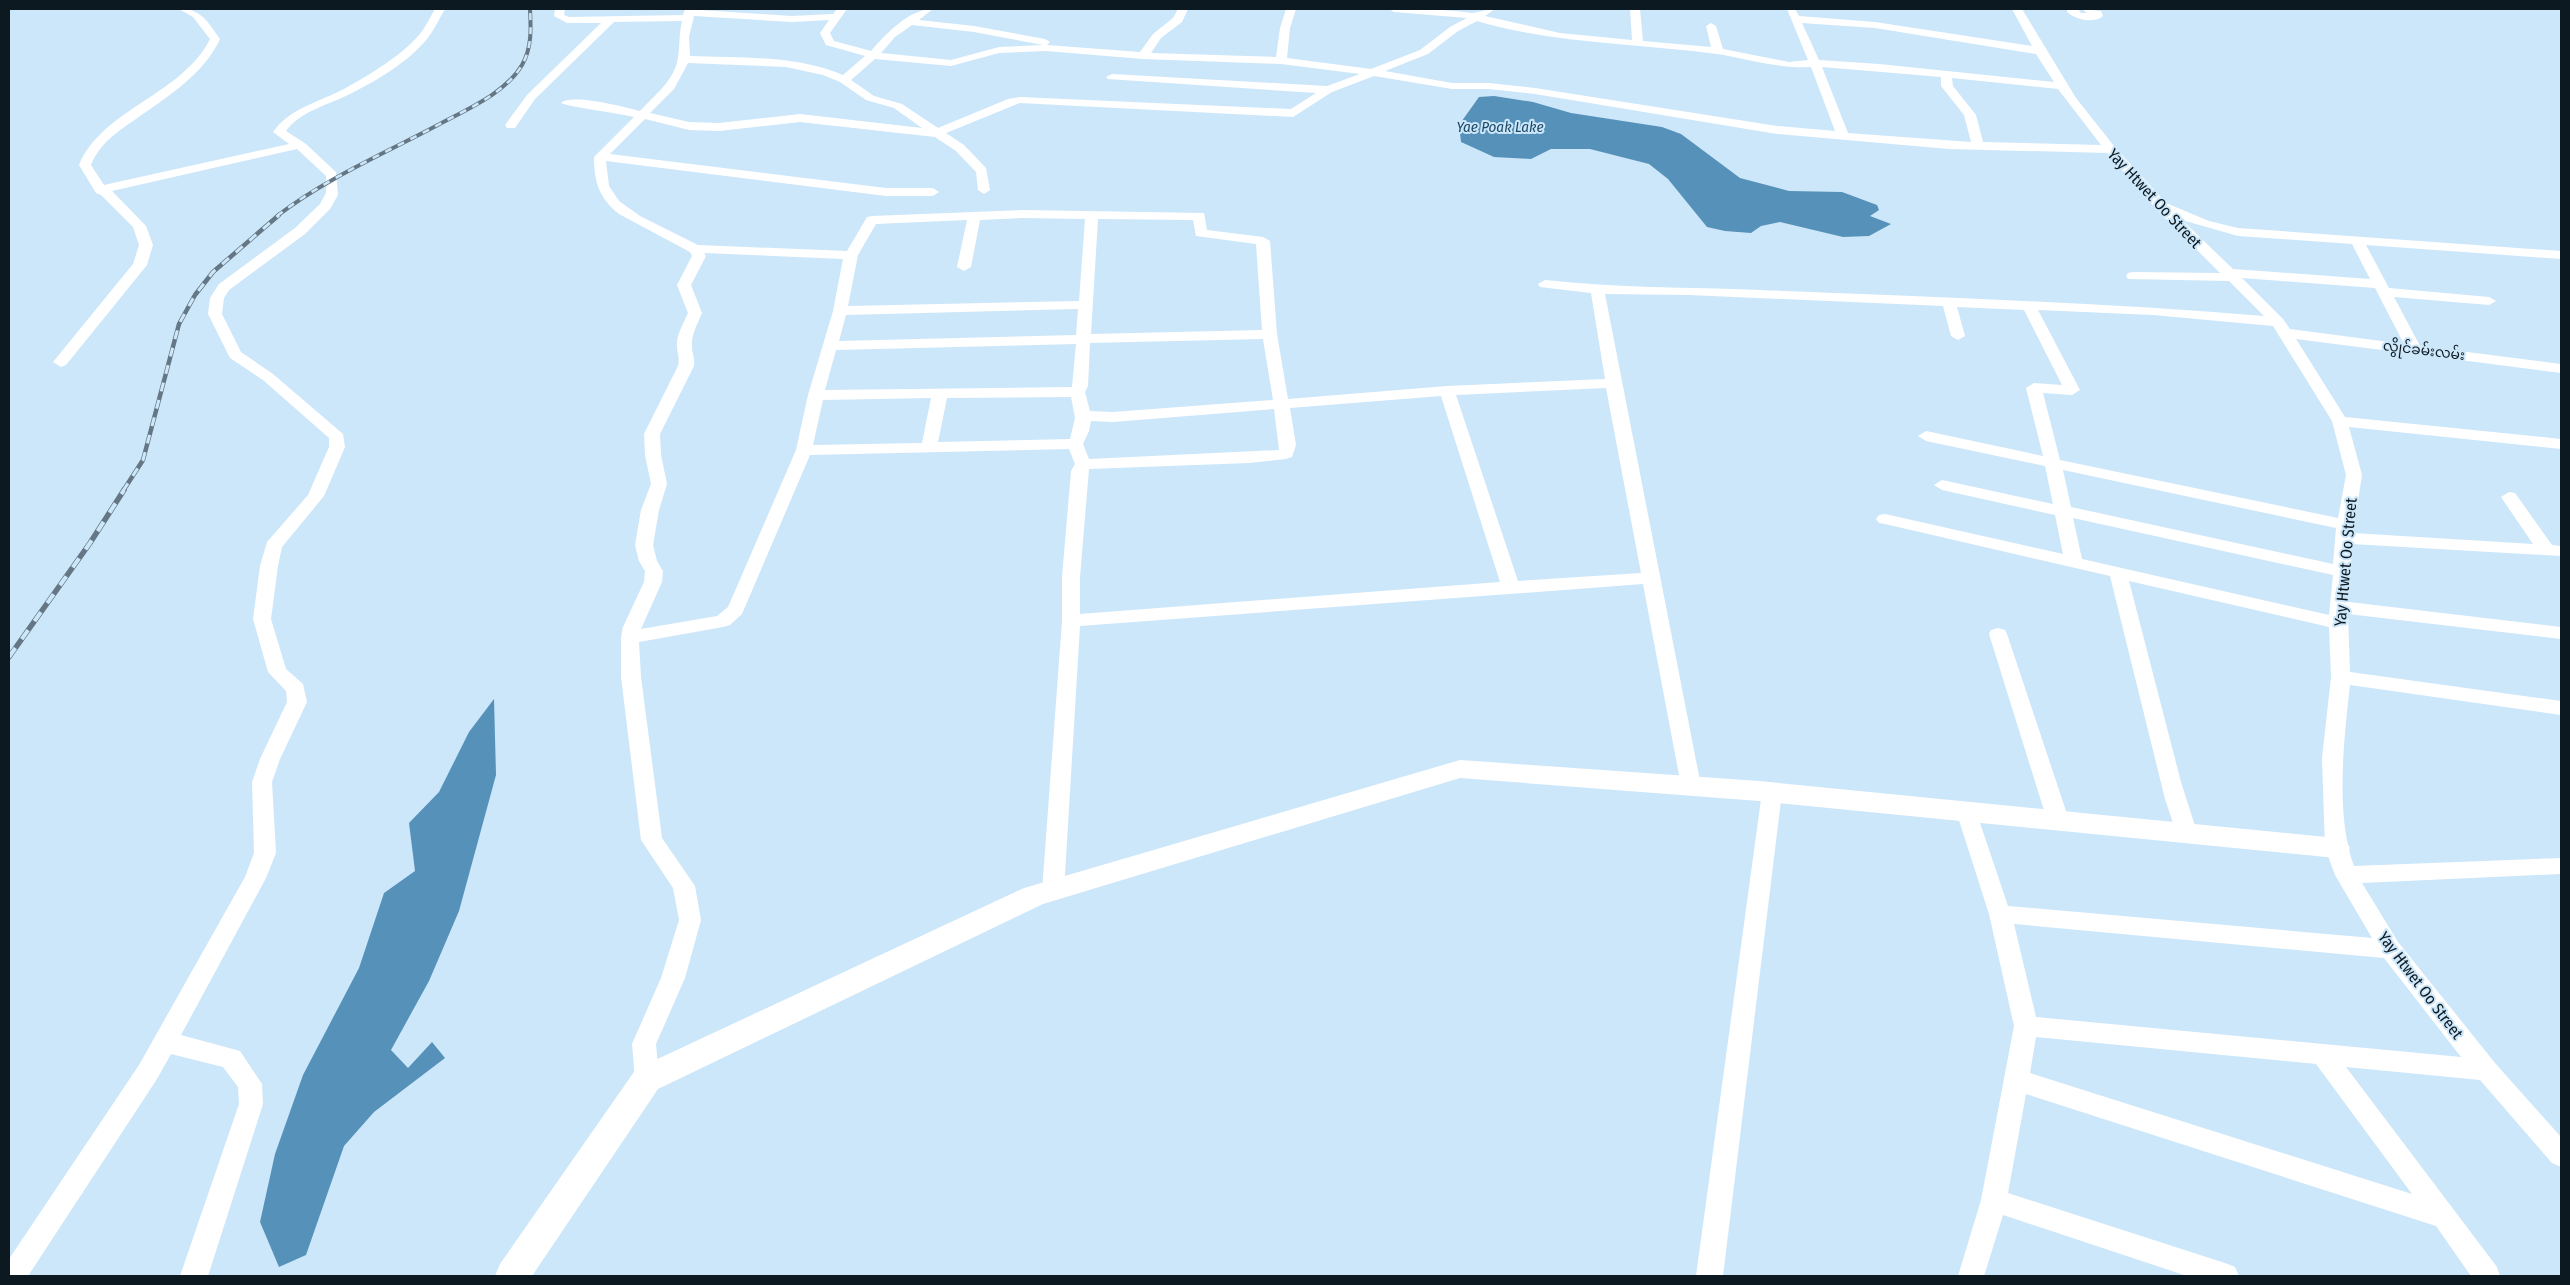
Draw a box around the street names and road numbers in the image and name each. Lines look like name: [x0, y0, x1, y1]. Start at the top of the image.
street label: Yay Htwet Oo Street: [2104, 145, 2206, 253]
street label: လွိုင်ခမ်းလမ်း: [2382, 335, 2466, 367]
street label: Yay Htwet Oo Street: [2330, 496, 2361, 627]
street label: Yay Htwet Oo Street: [2374, 928, 2467, 1043]

